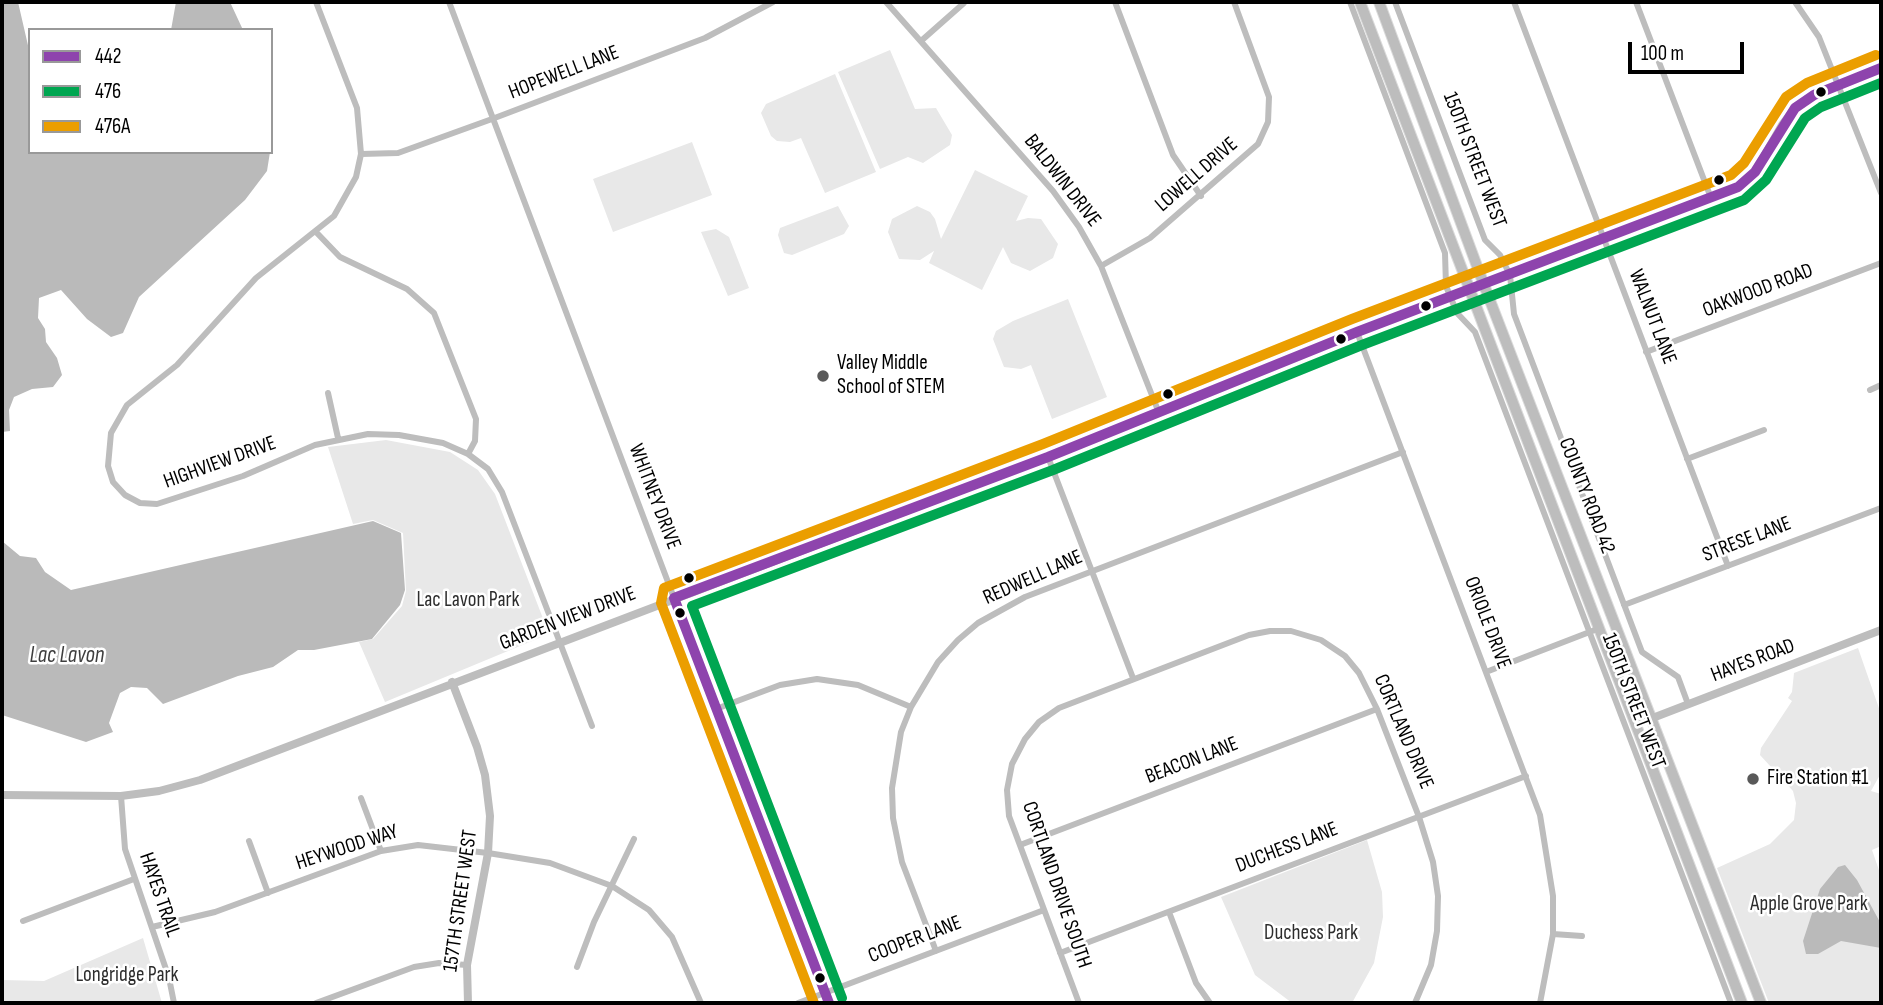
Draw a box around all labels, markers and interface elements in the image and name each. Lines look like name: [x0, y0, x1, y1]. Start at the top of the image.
legend: [28, 28, 273, 154]
scale bar: [1631, 28, 1746, 72]
street label: HOPEWELL LANE: [505, 40, 623, 106]
text: 100 m: [1641, 41, 1684, 66]
text: 442: [95, 44, 121, 69]
text: 476: [95, 79, 121, 104]
unlabelled marker: [1814, 85, 1828, 99]
street label: 150TH STREET WEST: [1437, 89, 1511, 231]
text: 476A: [95, 114, 130, 139]
street label: BALDWIN DRIVE: [1018, 130, 1106, 232]
street label: LOWELL DRIVE: [1151, 132, 1243, 218]
unlabelled marker: [1712, 173, 1726, 187]
street label: OAKWOOD ROAD: [1699, 258, 1817, 324]
street label: WALNUT LANE: [1622, 266, 1682, 368]
unlabelled marker: [1419, 299, 1433, 313]
unlabelled marker: [1334, 332, 1348, 346]
place label: Valley Middle School of STEM: [837, 351, 945, 401]
marker: Valley Middle School of STEM: [815, 368, 831, 384]
unlabelled marker: [1161, 387, 1175, 401]
street label: HIGHVIEW DRIVE: [160, 431, 280, 495]
street label: COUNTY ROAD 42: [1552, 434, 1620, 558]
street label: WHITNEY DRIVE: [622, 441, 686, 553]
street label: STRESE LANE: [1699, 512, 1795, 568]
street label: REDWELL LANE: [979, 545, 1087, 611]
unlabelled marker: [682, 571, 696, 585]
street label: ORIOLE DRIVE: [1458, 573, 1516, 673]
street label: GARDEN VIEW DRIVE: [496, 581, 640, 657]
park label: Lac Lavon Park: [416, 588, 520, 614]
unlabelled marker: [673, 606, 687, 620]
street label: 150TH STREET WEST: [1596, 630, 1670, 772]
street label: HAYES ROAD: [1708, 634, 1798, 688]
water label: Lac Lavon: [30, 642, 104, 670]
street label: CORTLAND DRIVE: [1368, 671, 1438, 793]
street label: BEACON LANE: [1142, 732, 1242, 790]
place label: Fire Station #1: [1767, 766, 1868, 792]
marker: Fire Station #1: [1745, 771, 1761, 787]
street label: CORTLAND DRIVE SOUTH: [1016, 798, 1096, 972]
street label: DUCHESS LANE: [1232, 817, 1342, 879]
street label: HEYWOOD WAY: [293, 820, 401, 876]
street label: 157TH STREET WEST: [439, 828, 483, 974]
street label: HAYES TRAIL: [133, 850, 185, 940]
park label: Apple Grove Park: [1750, 892, 1868, 918]
street label: COOPER LANE: [865, 911, 965, 969]
park label: Duchess Park: [1264, 921, 1358, 947]
park label: Longridge Park: [75, 963, 179, 989]
unlabelled marker: [813, 971, 827, 985]

